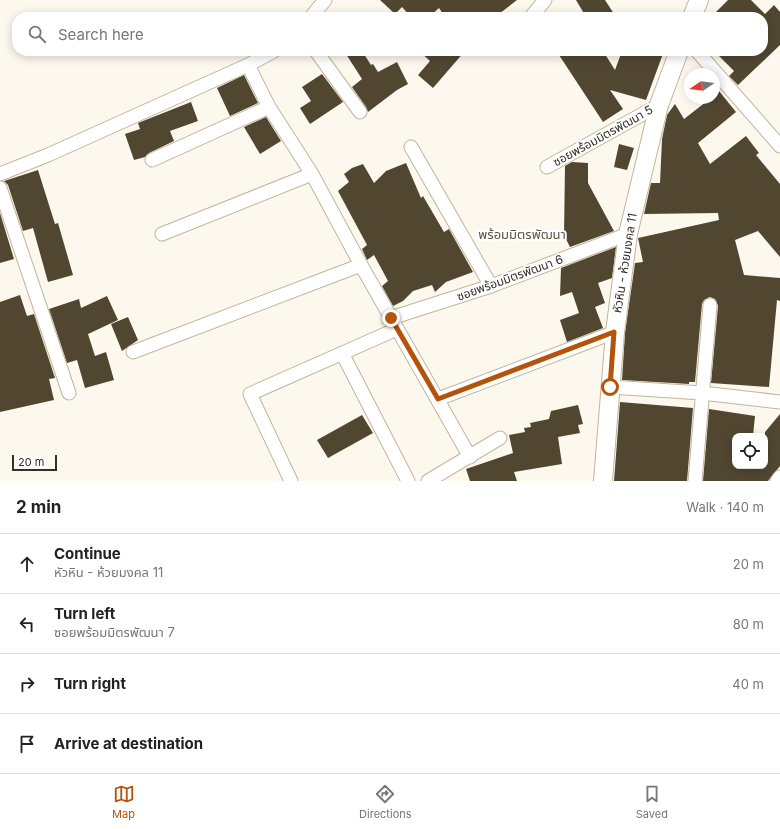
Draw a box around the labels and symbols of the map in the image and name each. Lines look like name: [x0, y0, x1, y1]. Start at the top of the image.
north arrow: [684, 68, 720, 104]
street label: ซอยพร้อมมิตรพัฒนา 5: [550, 102, 655, 169]
street label: หัวหิน - ห้วยมงคล 11: [609, 212, 640, 314]
district label: พร้อมมิตรพัฒนา: [478, 226, 566, 242]
street label: ซอยพร้อมมิตรพัฒนา 6: [455, 251, 565, 304]
route end: [382, 309, 400, 327]
route start: [601, 378, 619, 396]
scale bar: [12, 453, 57, 472]

